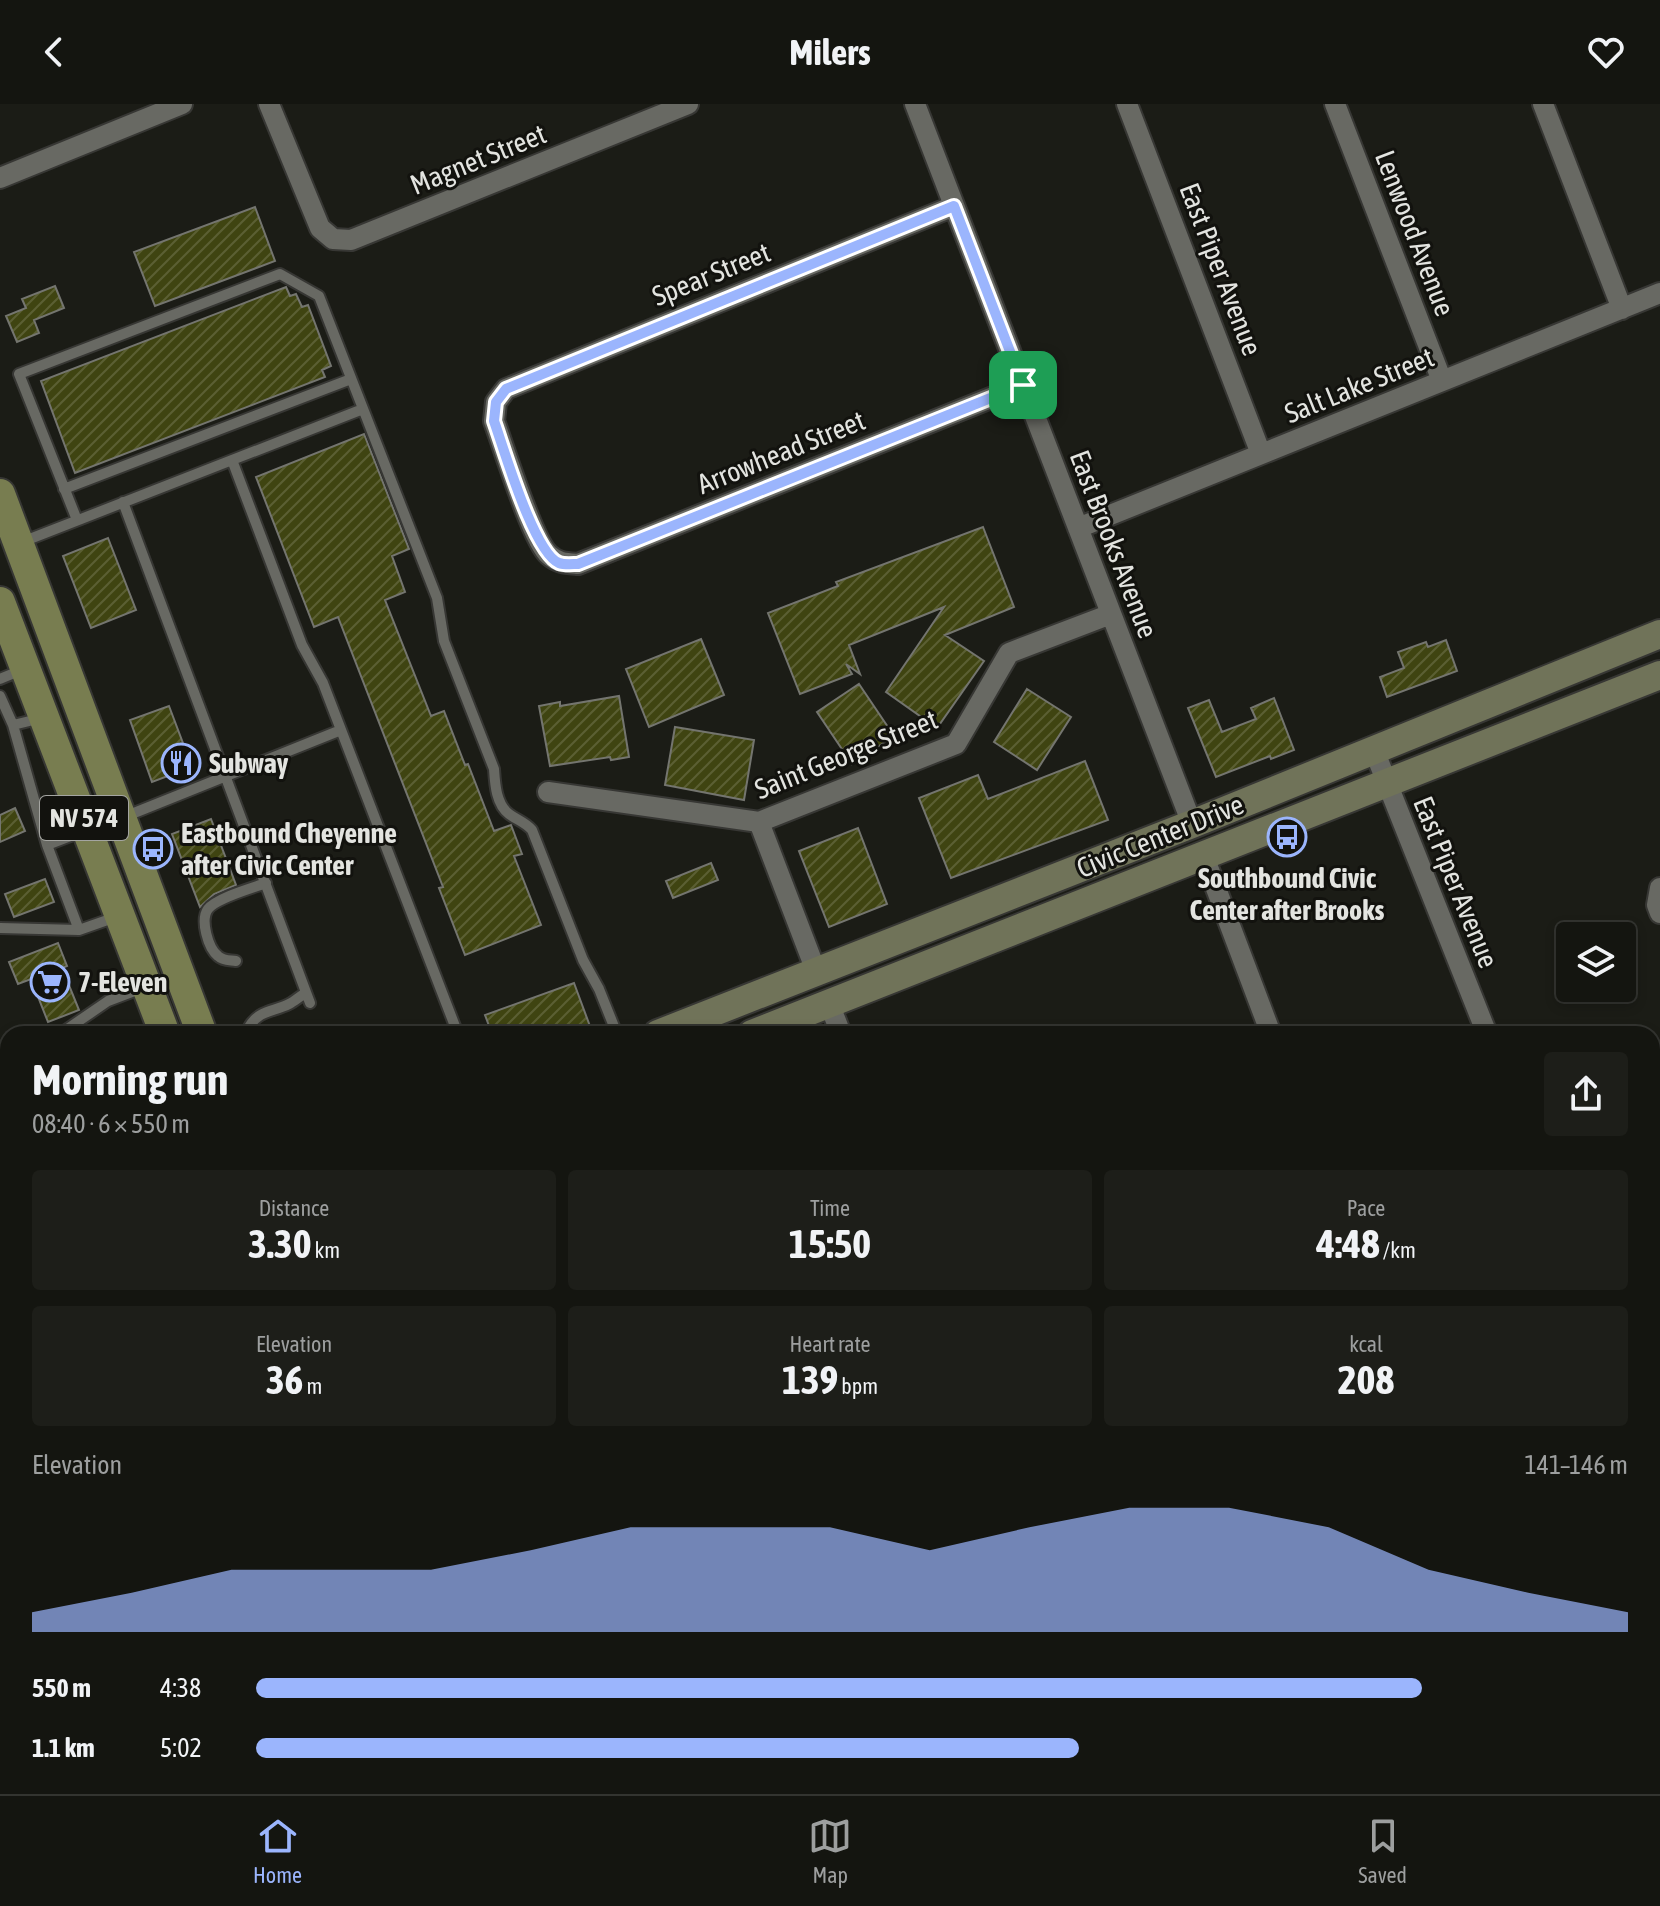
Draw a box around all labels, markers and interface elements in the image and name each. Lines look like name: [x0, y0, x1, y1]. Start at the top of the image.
icon: back: [32, 30, 76, 74]
icon: heart: [1584, 30, 1628, 74]
text: Milers: [789, 31, 871, 73]
street label: Magnet Street: [406, 117, 550, 201]
street label: Lenwood Avenue: [1369, 146, 1461, 320]
street label: East Piper Avenue: [1173, 178, 1269, 360]
street label: Spear Street: [647, 236, 775, 312]
street label: Salt Lake Street: [1280, 341, 1438, 429]
pin: [989, 351, 1057, 419]
icon: arrive: [1001, 363, 1045, 407]
street label: Arrowhead Street: [693, 404, 869, 500]
street label: East Brooks Avenue: [1064, 446, 1164, 642]
street label: Saint George Street: [750, 703, 942, 805]
restaurant icon: Subway: [160, 742, 202, 784]
place label: Subway: [209, 747, 289, 779]
street label: Civic Center Drive: [1072, 788, 1248, 884]
street label: East Piper Avenue: [1407, 792, 1505, 972]
road number: NV 574: [40, 796, 128, 840]
bus stop icon: Southbound Civic Center after Brooks: [1266, 816, 1308, 858]
place label: Eastbound Cheyenne after Civic Center: [181, 817, 397, 881]
bus stop icon: Eastbound Cheyenne after Civic Center: [132, 828, 174, 870]
place label: Southbound Civic Center after Brooks: [1190, 862, 1385, 926]
map controls: [1556, 922, 1636, 1002]
button: layers: [1556, 922, 1636, 1002]
supermarket icon: 7-Eleven: [29, 961, 71, 1003]
place label: 7-Eleven: [78, 966, 167, 998]
button: share: [1544, 1052, 1628, 1136]
text: Morning run: [32, 1054, 228, 1104]
text: 08:40 · 6 × 550 m: [32, 1109, 190, 1139]
text: Distance: [259, 1195, 329, 1221]
text: Time: [810, 1195, 850, 1221]
text: Pace: [1347, 1195, 1385, 1221]
text: 3.30: [248, 1221, 311, 1266]
text: 15:50: [789, 1221, 871, 1266]
text: 4:48: [1316, 1221, 1380, 1266]
text: km: [311, 1237, 340, 1263]
text: /km: [1380, 1237, 1416, 1263]
text: Elevation: [256, 1331, 332, 1357]
text: Heart rate: [789, 1331, 871, 1357]
text: kcal: [1349, 1331, 1383, 1357]
text: 36: [266, 1357, 303, 1402]
text: 139: [782, 1357, 838, 1402]
text: 208: [1338, 1357, 1394, 1402]
text: m: [303, 1373, 322, 1399]
text: bpm: [838, 1373, 878, 1399]
text: Elevation: [32, 1450, 122, 1480]
text: 141–146 m: [1525, 1450, 1628, 1480]
text: 550 m: [32, 1673, 91, 1703]
text: 4:38: [160, 1673, 201, 1703]
text: 1.1 km: [32, 1733, 95, 1763]
text: 5:02: [160, 1733, 202, 1763]
tab: Home: [253, 1814, 302, 1888]
tab: Map: [808, 1814, 852, 1888]
tab: Saved: [1358, 1814, 1407, 1888]

